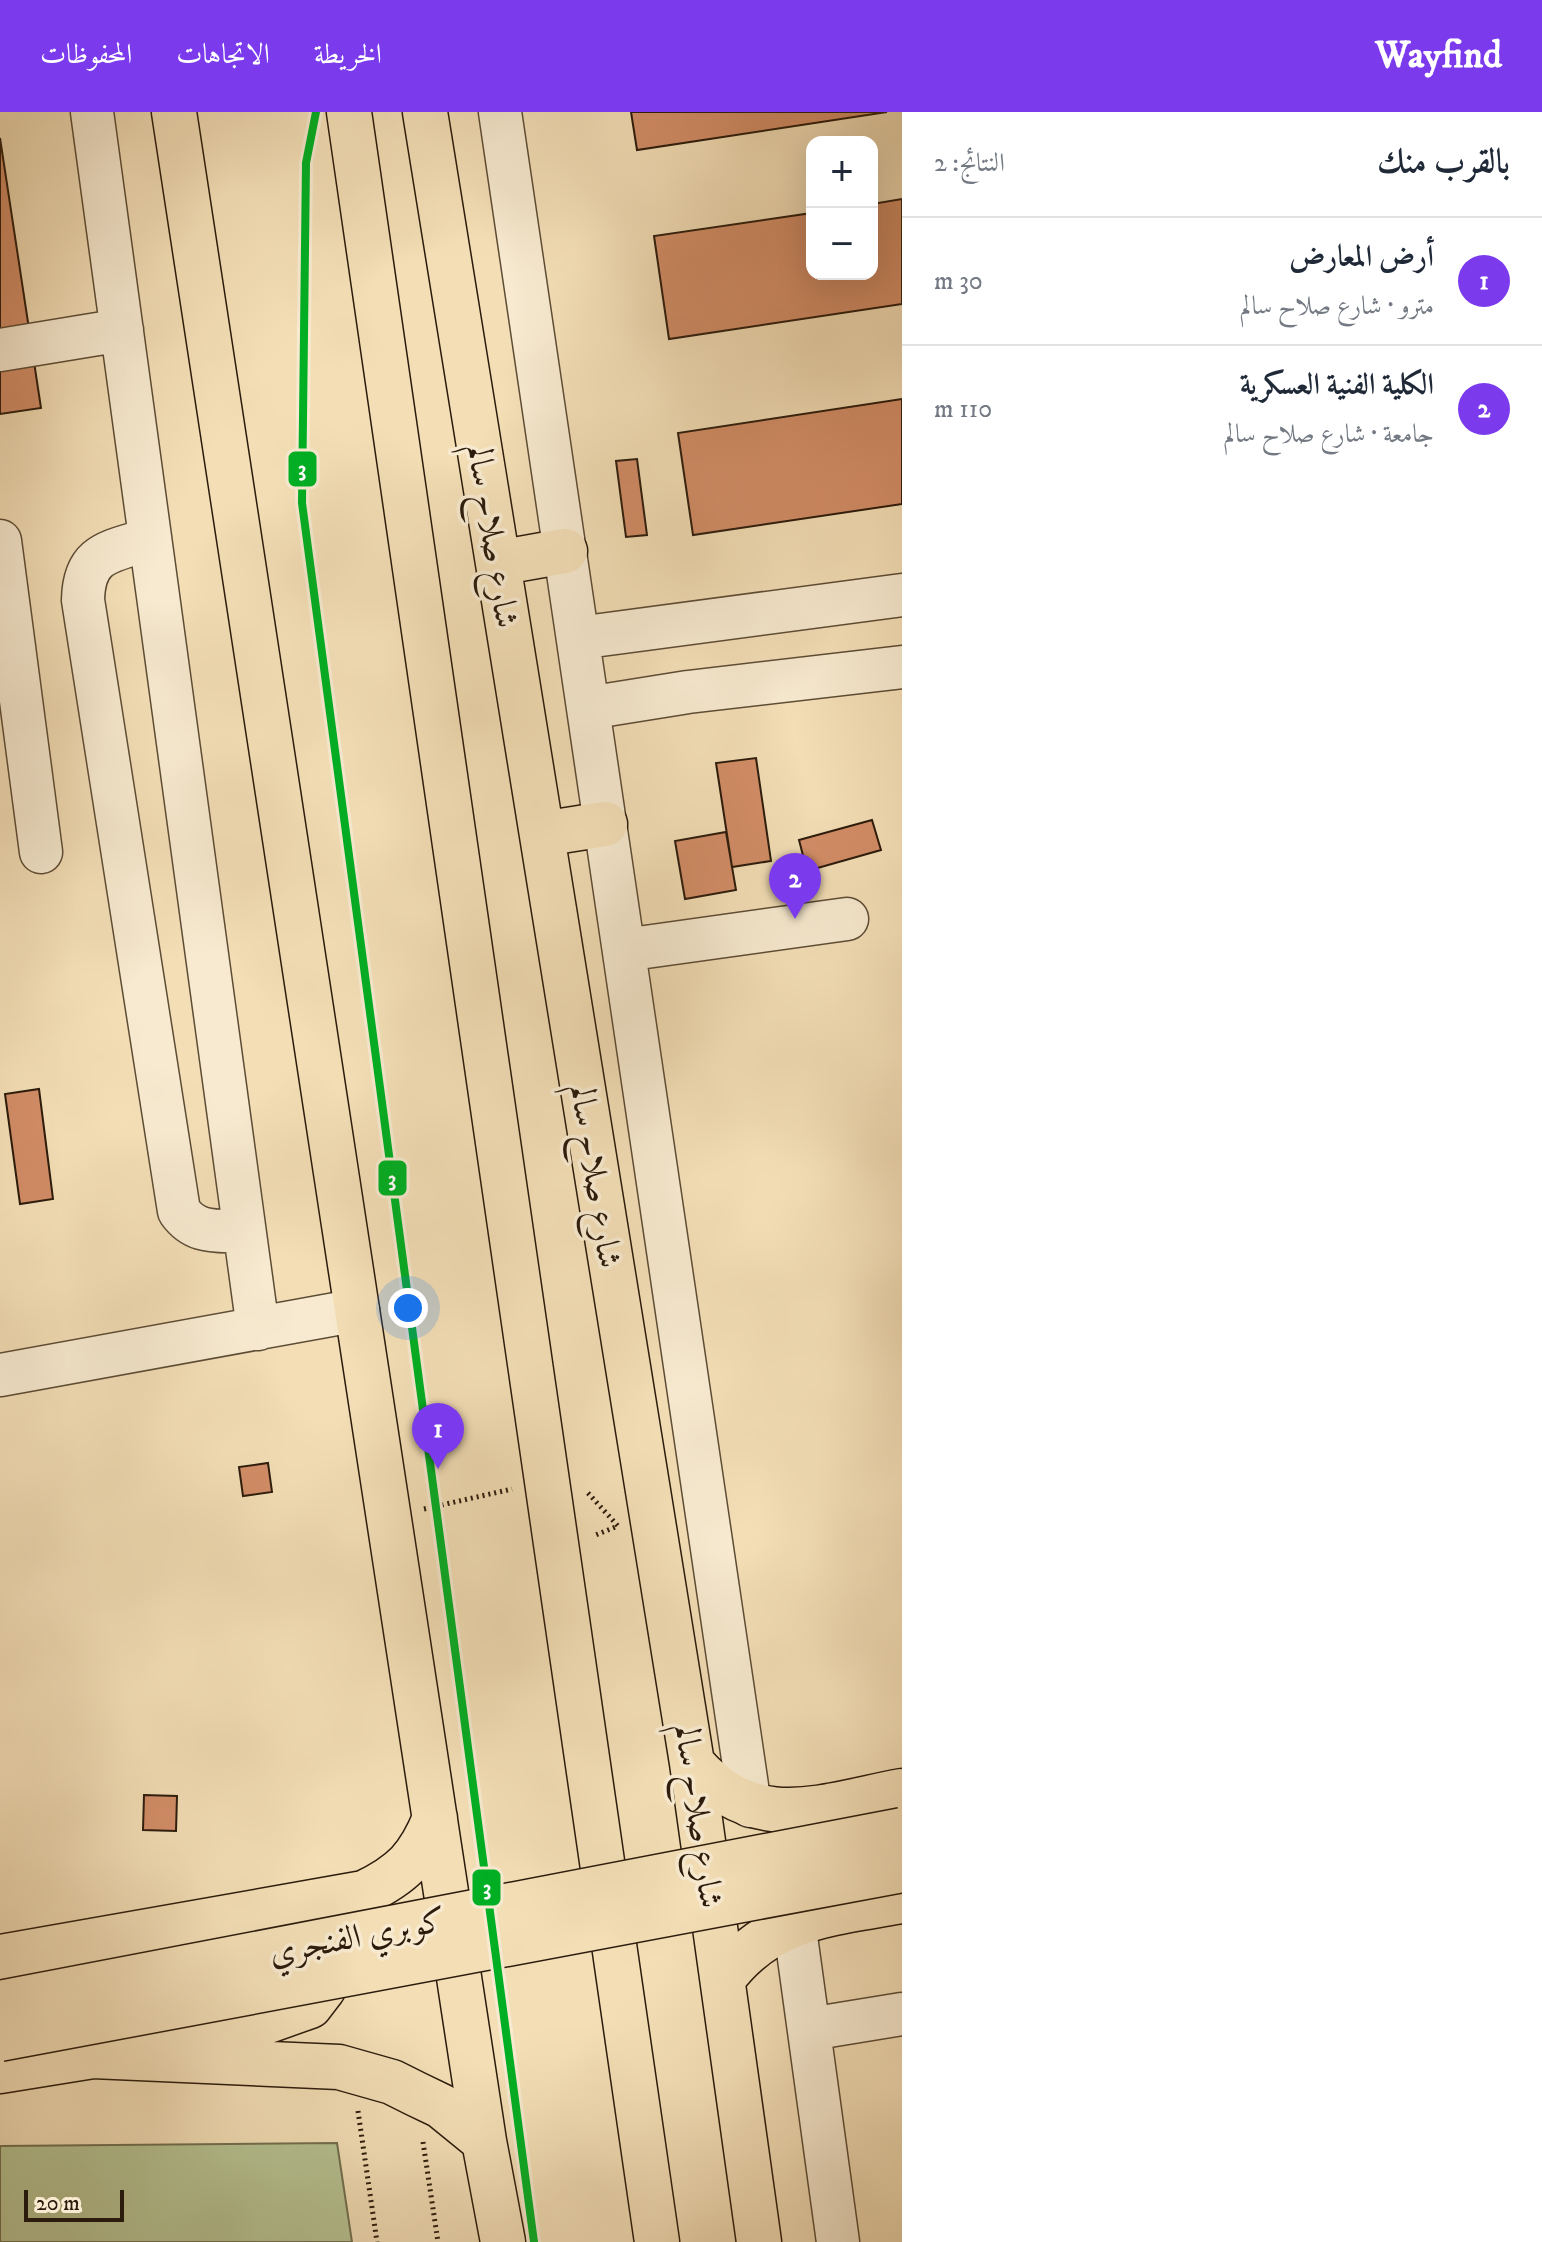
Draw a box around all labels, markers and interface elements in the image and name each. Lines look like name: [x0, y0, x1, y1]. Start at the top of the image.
text: Wayfind: [1375, 32, 1502, 80]
text: المحفوظات: [40, 37, 132, 72]
text: الاتجاهات: [176, 37, 270, 72]
text: الخريطة: [314, 37, 382, 72]
map controls: [806, 136, 878, 280]
button: +: [806, 136, 878, 208]
text: بالقرب منك: [1377, 141, 1510, 183]
text: النتائج: 2: [934, 147, 1005, 180]
button: −: [806, 208, 878, 280]
text: أرض المعارض: [1289, 239, 1434, 276]
text: 30 m: [934, 265, 983, 298]
text: 1: [1479, 265, 1489, 298]
text: مترو · شارع صلاح سالم: [1240, 290, 1434, 323]
text: الكلية الفنية العسكرية: [1240, 367, 1434, 404]
text: 110 m: [934, 393, 992, 426]
text: 2: [1478, 393, 1490, 426]
text: جامعة · شارع صلاح سالم: [1224, 418, 1434, 451]
street label: شارع صلاح سالم: [450, 441, 527, 632]
line badge: 3: [287, 450, 318, 488]
text: 3: [298, 456, 306, 483]
pin: 2: [769, 853, 821, 919]
street label: شارع صلاح سالم: [553, 1081, 630, 1272]
line badge: 3: [377, 1159, 408, 1197]
text: 3: [388, 1166, 396, 1193]
your location: [388, 1288, 428, 1328]
pin: 1: [412, 1403, 464, 1469]
street label: شارع صلاح سالم: [657, 1722, 732, 1912]
line badge: 3: [471, 1868, 502, 1907]
text: 3: [483, 1875, 491, 1902]
street label: كوبري الفنجري: [265, 1899, 450, 1980]
scale bar: [24, 2186, 124, 2222]
text: 20 m: [36, 2190, 80, 2217]

